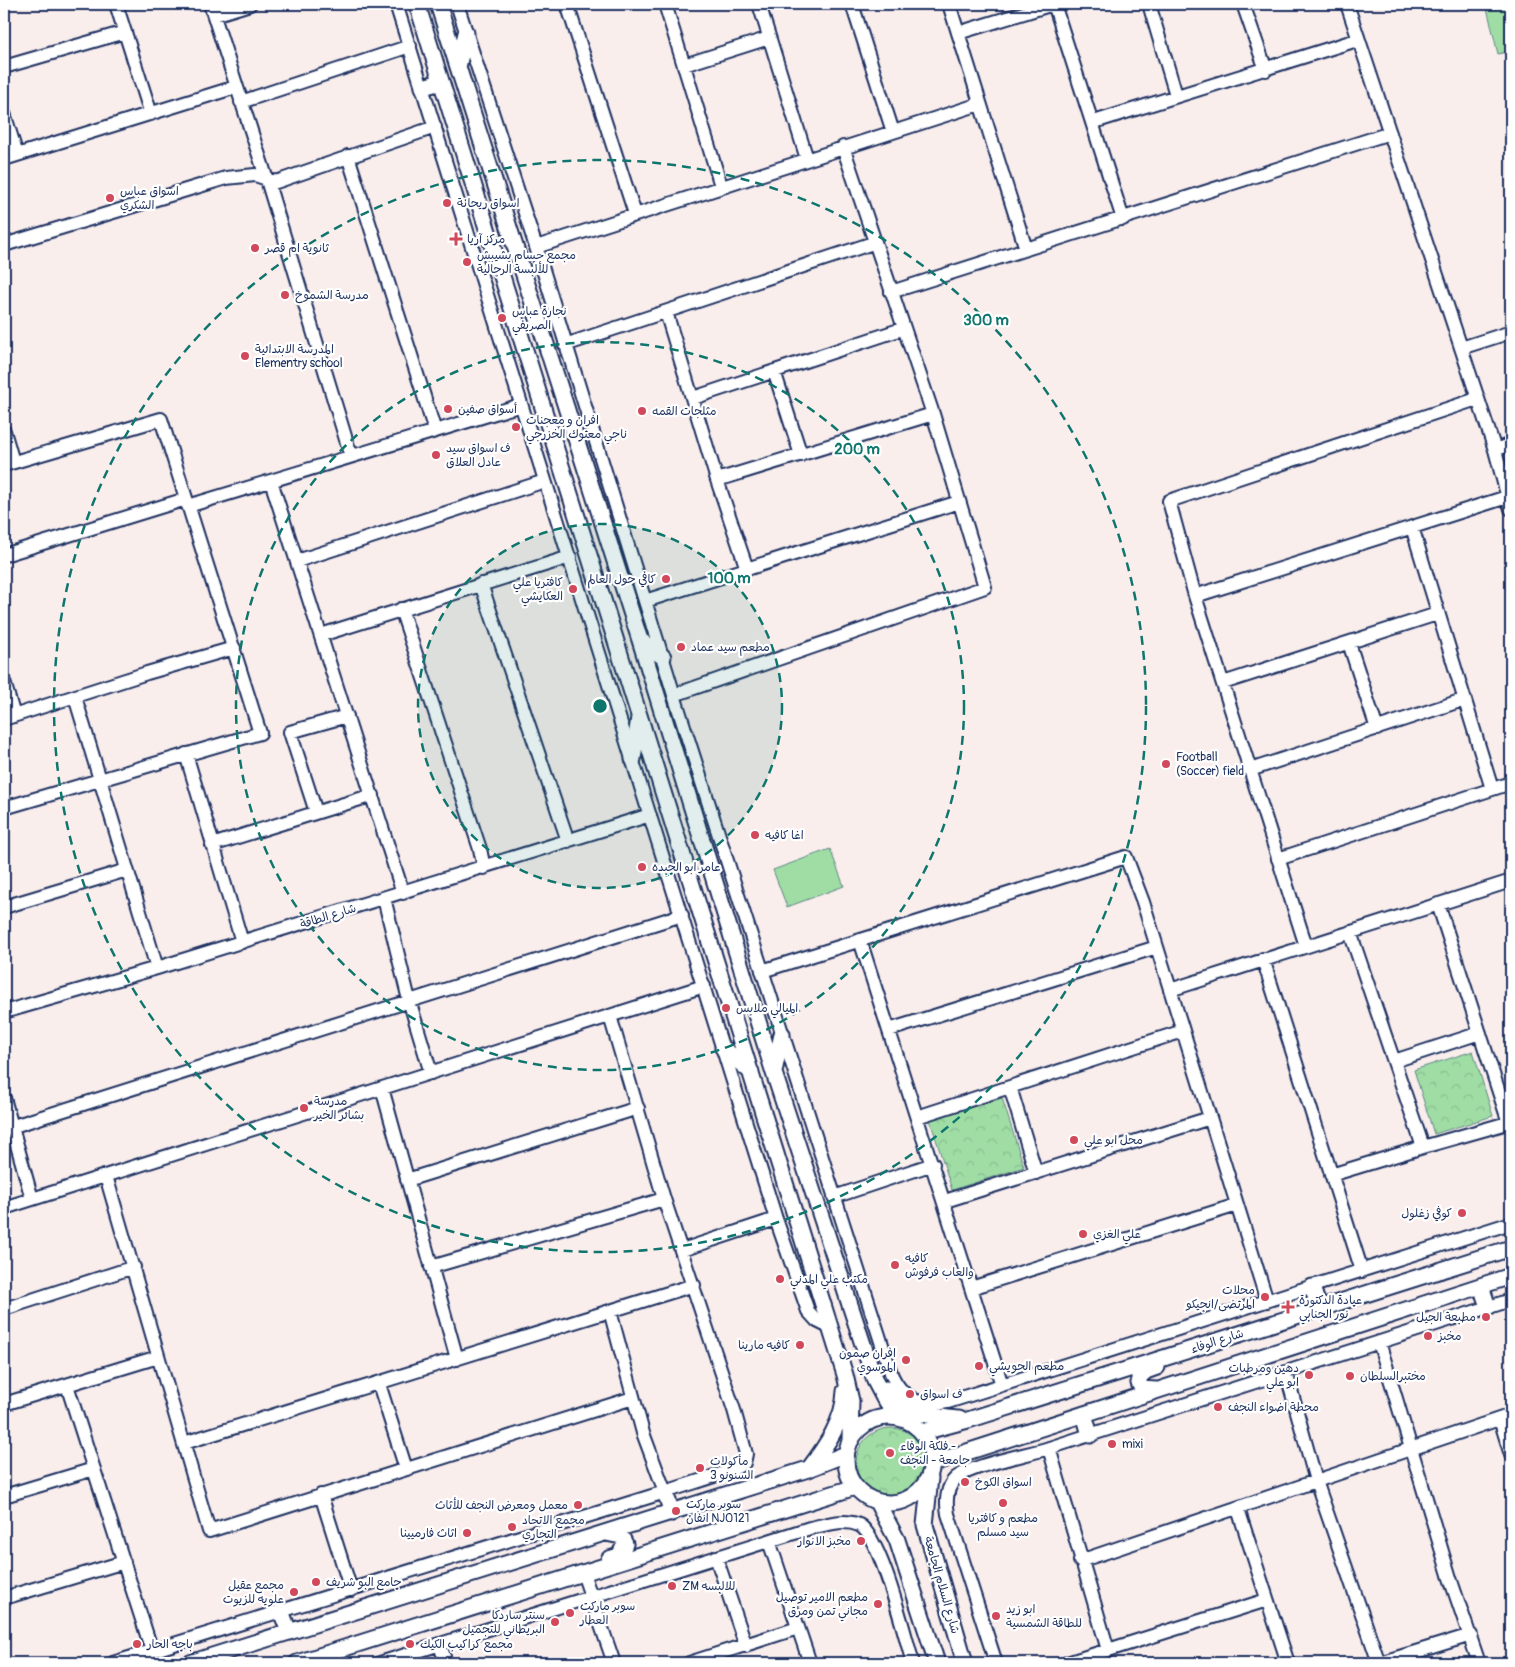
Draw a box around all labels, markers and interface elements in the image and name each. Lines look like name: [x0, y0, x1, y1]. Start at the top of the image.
place label: اسواق عباس الشكري: [120, 184, 179, 214]
marker: اسواق عباس الشكري: [104, 192, 116, 204]
place label: اسواق ريحانة: [457, 196, 519, 211]
marker: اسواق ريحانة: [441, 197, 453, 209]
marker: مركز آريا: [449, 232, 463, 246]
place label: مركز آريا: [467, 232, 505, 247]
place label: ثانوية ام قصر: [264, 241, 329, 257]
marker: ثانوية ام قصر: [249, 242, 261, 254]
place label: مجمع حسام بشيبش للألبسة الرجالية: [477, 248, 576, 277]
marker: مجمع حسام بشيبش للألبسة الرجالية: [461, 256, 473, 268]
place label: مدرسة الشموخ: [295, 288, 369, 304]
marker: مدرسة الشموخ: [279, 289, 291, 301]
place label: نجارة عباس الصريفي: [512, 304, 567, 336]
text: 300 m: [963, 311, 1009, 330]
marker: نجارة عباس الصريفي: [496, 312, 508, 324]
place label: المدرسة الابتدائية Elementry school: [255, 342, 343, 371]
marker: المدرسة الابتدائية Elementry school: [239, 350, 251, 362]
place label: أسواق صفين: [458, 402, 517, 417]
marker: أسواق صفين: [442, 403, 454, 415]
place label: مثلجات القمه: [652, 404, 716, 419]
marker: مثلجات القمه: [636, 405, 648, 417]
place label: افران و معجنات ناجي معتوك الخزرجي: [526, 413, 627, 445]
marker: افران و معجنات ناجي معتوك الخزرجي: [510, 421, 522, 433]
text: 200 m: [834, 440, 880, 459]
place label: ف اسواق سيد عادل العلاق: [446, 441, 511, 470]
marker: ف اسواق سيد عادل العلاق: [430, 449, 442, 461]
text: 100 m: [708, 569, 750, 588]
place label: كافي حول العالم: [587, 571, 656, 589]
marker: كافي حول العالم: [660, 573, 672, 585]
place label: كافتريا علي العكايشي: [513, 575, 563, 607]
marker: كافتريا علي العكايشي: [567, 583, 579, 595]
place label: مطعم سيد عماد: [691, 640, 770, 656]
marker: مطعم سيد عماد: [675, 641, 687, 653]
centre of rings: [591, 697, 609, 715]
place label: Football (Soccer) field: [1176, 750, 1244, 779]
marker: Football (Soccer) field: [1160, 758, 1172, 770]
place label: اغا كافيه: [765, 828, 804, 843]
marker: اغا كافيه: [749, 829, 761, 841]
place label: عامر ابو الجبده: [652, 860, 721, 875]
marker: عامر ابو الجبده: [636, 861, 648, 873]
street label: شارع الطاقة: [298, 901, 358, 933]
place label: الميالي ملابس: [736, 1001, 798, 1019]
marker: الميالي ملابس: [720, 1002, 732, 1014]
place label: مدرسة بشائر الخير: [313, 1094, 364, 1123]
marker: مدرسة بشائر الخير: [298, 1102, 310, 1114]
place label: محل ابو علي: [1084, 1133, 1143, 1151]
marker: محل ابو علي: [1068, 1134, 1080, 1146]
place label: كوفي زغلول: [1401, 1205, 1452, 1222]
marker: كوفي زغلول: [1456, 1207, 1468, 1219]
place label: علي الغزي: [1093, 1227, 1141, 1245]
marker: علي الغزي: [1077, 1228, 1089, 1240]
place label: كافيه والعاب فرفوش: [905, 1251, 974, 1280]
marker: كافيه والعاب فرفوش: [889, 1259, 901, 1271]
place label: مكتب علي المدني: [790, 1272, 868, 1290]
marker: مكتب علي المدني: [774, 1273, 786, 1285]
place label: محلات المرتضى/انجيكو: [1185, 1283, 1255, 1312]
marker: محلات المرتضى/انجيكو: [1259, 1291, 1271, 1303]
place label: عيادة الدكتورة نور الجنابي: [1299, 1293, 1362, 1325]
marker: عيادة الدكتورة نور الجنابي: [1281, 1300, 1295, 1314]
place label: مطبعة الجيل: [1416, 1310, 1476, 1325]
marker: مطبعة الجيل: [1480, 1311, 1492, 1323]
street label: شارع الوفاء: [1189, 1326, 1246, 1358]
place label: مخبز: [1437, 1329, 1461, 1344]
marker: مخبز: [1422, 1330, 1434, 1342]
place label: كافيه مارينا: [738, 1338, 790, 1353]
marker: كافيه مارينا: [794, 1339, 806, 1351]
place label: افران صمون الموسوي: [839, 1346, 896, 1376]
marker: افران صمون الموسوي: [900, 1354, 912, 1366]
place label: مطعم الحويشي: [989, 1359, 1064, 1377]
marker: مطعم الحويشي: [973, 1360, 985, 1372]
place label: دهين ومرطبات ابو علي: [1228, 1361, 1299, 1393]
marker: دهين ومرطبات ابو علي: [1303, 1369, 1315, 1381]
place label: مختبرالسلطان: [1360, 1369, 1426, 1384]
marker: مختبرالسلطان: [1344, 1370, 1356, 1382]
place label: ف اسواق: [920, 1387, 963, 1402]
marker: ف اسواق: [904, 1388, 916, 1400]
place label: محطة اضواء النجف: [1228, 1400, 1319, 1415]
marker: محطة اضواء النجف: [1212, 1401, 1224, 1413]
place label: mixi: [1122, 1437, 1143, 1452]
marker: mixi: [1106, 1438, 1118, 1450]
place label: فلكة الوفاء - جامعة - النجف: [900, 1439, 970, 1468]
marker: فلكة الوفاء - جامعة - النجف: [884, 1447, 896, 1459]
place label: مأكولات السنونو 3: [710, 1454, 754, 1483]
marker: مأكولات السنونو 3: [694, 1462, 706, 1474]
place label: اسواق الكوخ: [975, 1475, 1032, 1491]
marker: اسواق الكوخ: [959, 1476, 971, 1488]
place label: معمل ومعرض النجف للأثاث: [435, 1497, 568, 1513]
place label: سوبر ماركت انفان NJ0121: [686, 1497, 749, 1526]
marker: مطعم و كافتريا سيد مسلم: [997, 1497, 1009, 1509]
marker: معمل ومعرض النجف للأثاث: [572, 1499, 584, 1511]
marker: سوبر ماركت انفان NJ0121: [670, 1505, 682, 1517]
place label: مطعم و كافتريا سيد مسلم: [968, 1511, 1038, 1541]
place label: مجمع الاتحاد التجاري: [522, 1513, 585, 1543]
marker: مجمع الاتحاد التجاري: [506, 1521, 518, 1533]
place label: اثاث فارميينا: [400, 1526, 457, 1541]
marker: اثاث فارميينا: [461, 1527, 473, 1539]
place label: مخبز الانوار: [797, 1534, 851, 1549]
marker: مخبز الانوار: [855, 1535, 867, 1547]
street label: شارع السلام الجامعة: [920, 1535, 963, 1636]
place label: جامع البو شريف: [326, 1575, 402, 1591]
marker: جامع البو شريف: [310, 1576, 322, 1588]
place label: مجمع عقيل علويه للزيوت: [223, 1578, 284, 1607]
place label: ZM للالبسه: [682, 1579, 735, 1594]
marker: ZM للالبسه: [666, 1580, 678, 1592]
marker: مجمع عقيل علويه للزيوت: [288, 1586, 300, 1598]
place label: مطعم الامير توصيل مجاني تمن ومرق: [776, 1590, 868, 1622]
marker: مطعم الامير توصيل مجاني تمن ومرق: [872, 1598, 884, 1610]
place label: سوبر ماركت العطار: [579, 1599, 635, 1628]
place label: ابو زيد للطاقة الشمسية: [1006, 1602, 1082, 1631]
marker: سوبر ماركت العطار: [564, 1607, 576, 1619]
place label: سنتر ساردكا البريطاني للتجميل: [462, 1608, 545, 1640]
marker: ابو زيد للطاقة الشمسية: [990, 1610, 1002, 1622]
marker: سنتر ساردكا البريطاني للتجميل: [549, 1616, 561, 1628]
place label: باجه الحار: [146, 1637, 193, 1652]
place label: مجمع كراكيب الكيك: [420, 1637, 513, 1653]
marker: باجه الحار: [131, 1638, 143, 1650]
marker: مجمع كراكيب الكيك: [404, 1638, 416, 1650]

